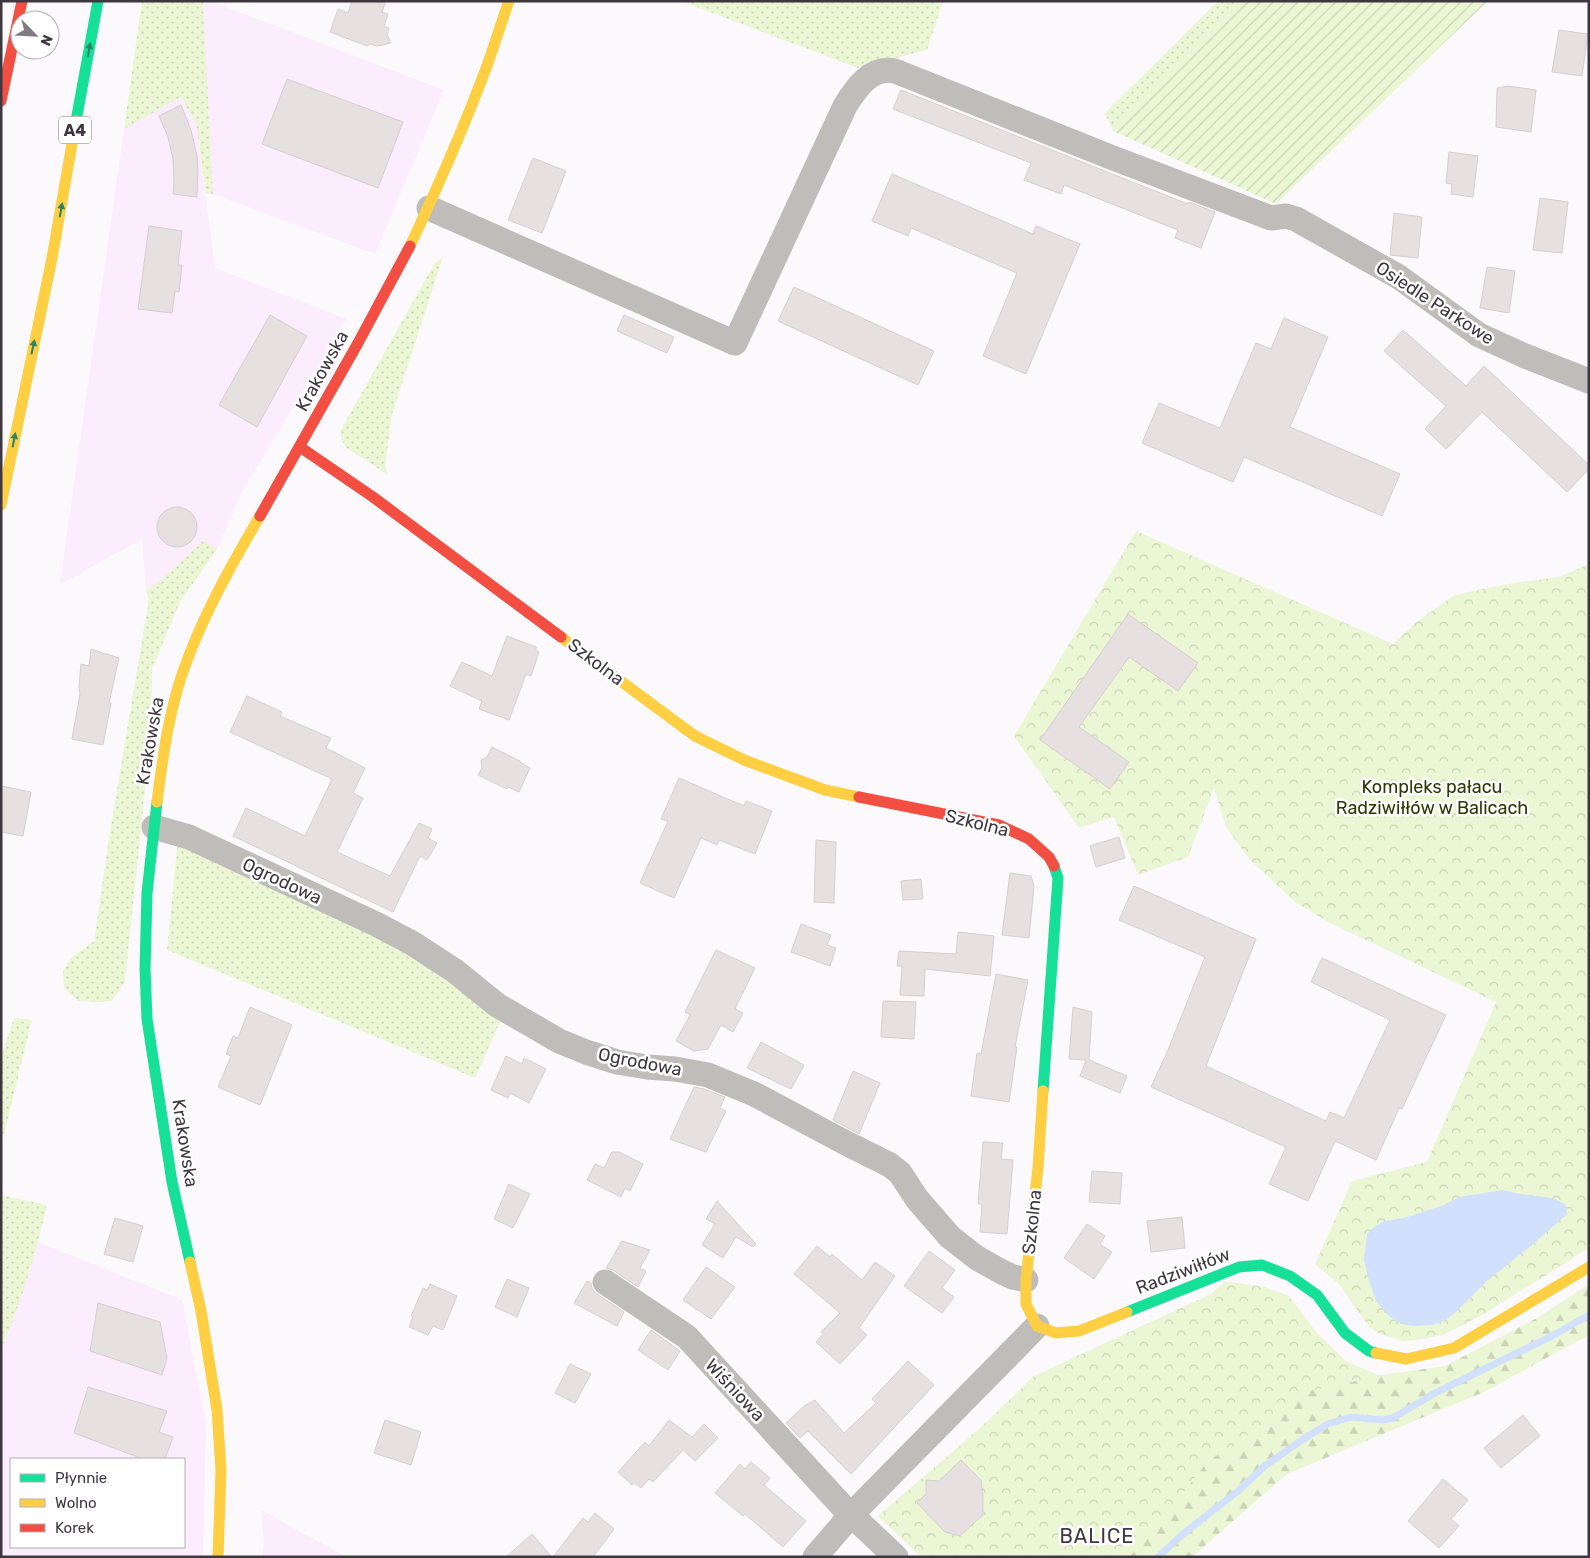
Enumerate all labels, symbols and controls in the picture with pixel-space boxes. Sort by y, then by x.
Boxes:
north arrow [10,10,60,60]
text: N [37,32,56,48]
one-way arrow [86,42,94,58]
road number: A4 [59,116,91,144]
one-way arrow [57,202,65,218]
street label: Osiedle Parkowe [1372,257,1498,349]
street label: Krakowska [291,327,353,415]
one-way arrow [30,339,38,355]
one-way arrow [11,432,19,448]
street label: Szkolna [564,634,628,690]
street label: Krakowska [131,695,169,787]
park label: Kompleks pałacu Radziwiłłów w Balicach [1336,776,1528,819]
street label: Szkolna [943,804,1011,842]
street label: Ogrodowa [239,853,325,909]
street label: Ogrodowa [596,1043,684,1081]
street label: Krakowska [167,1097,203,1189]
street label: Szkolna [1018,1189,1046,1255]
street label: Radziwiłłów [1133,1243,1233,1299]
street label: Wiśniowa [701,1354,769,1426]
legend [10,1458,185,1548]
text: Płynnie [55,1469,107,1487]
text: Wolno [55,1494,97,1512]
text: Korek [55,1519,94,1537]
district label: BALICE [1060,1524,1134,1548]

